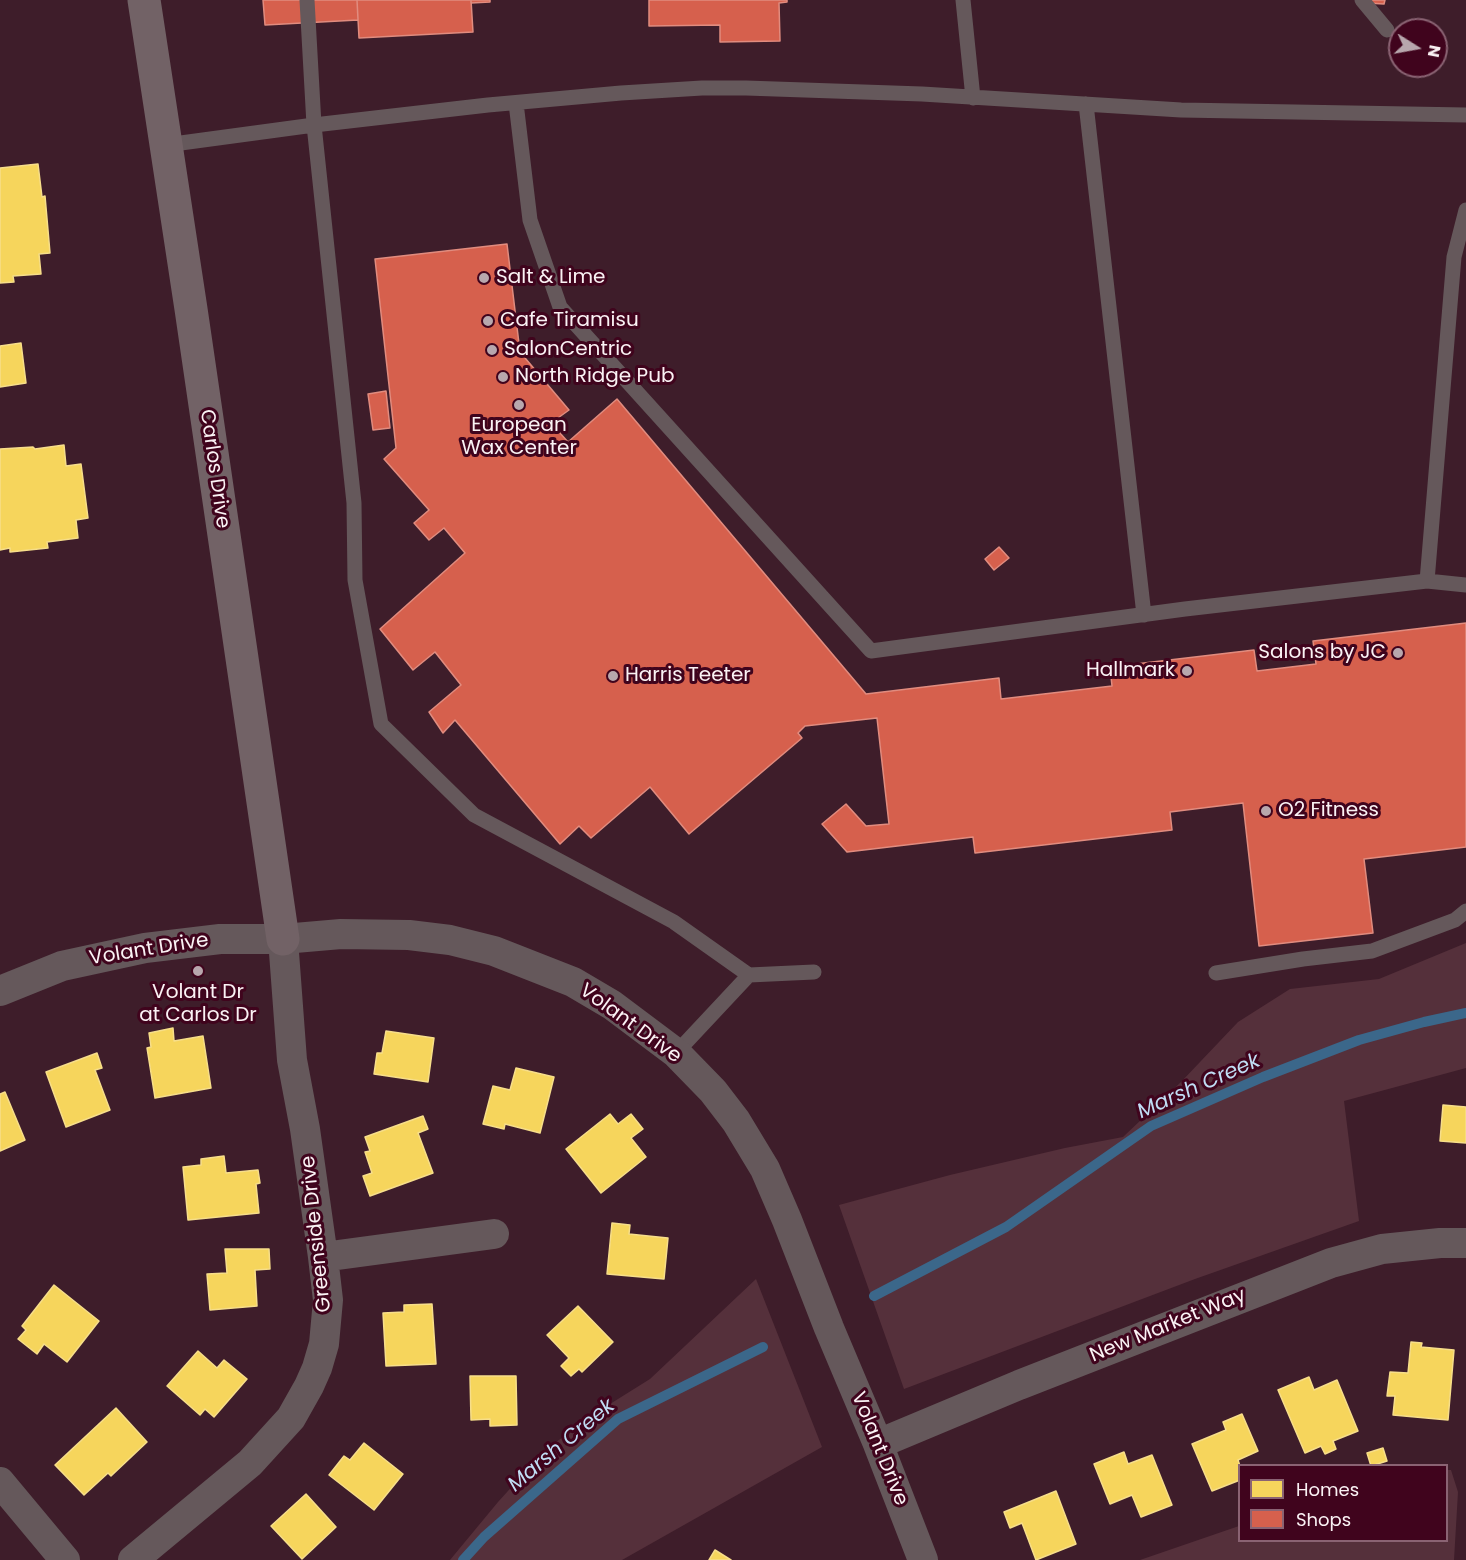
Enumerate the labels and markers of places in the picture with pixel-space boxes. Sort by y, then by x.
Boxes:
place label: Salt & Lime [496,266,605,290]
marker: Salt & Lime [477,271,491,285]
place label: Cafe Tiramisu [500,309,639,333]
marker: Cafe Tiramisu [481,314,495,328]
place label: SalonCentric [504,338,632,362]
marker: SalonCentric [485,343,499,357]
place label: North Ridge Pub [515,365,674,389]
marker: North Ridge Pub [496,370,510,384]
marker: European Wax Center [512,398,526,412]
place label: European Wax Center [461,414,577,461]
place label: Salons by JC [1258,641,1386,665]
marker: Salons by JC [1391,646,1405,660]
place label: Hallmark [1086,659,1175,683]
place label: Harris Teeter [625,664,751,688]
marker: Hallmark [1180,664,1194,678]
marker: Harris Teeter [606,669,620,683]
place label: O2 Fitness [1278,799,1379,823]
marker: O2 Fitness [1259,804,1273,818]
marker: Volant Dr at Carlos Dr [191,964,205,978]
place label: Volant Dr at Carlos Dr [139,981,257,1028]

